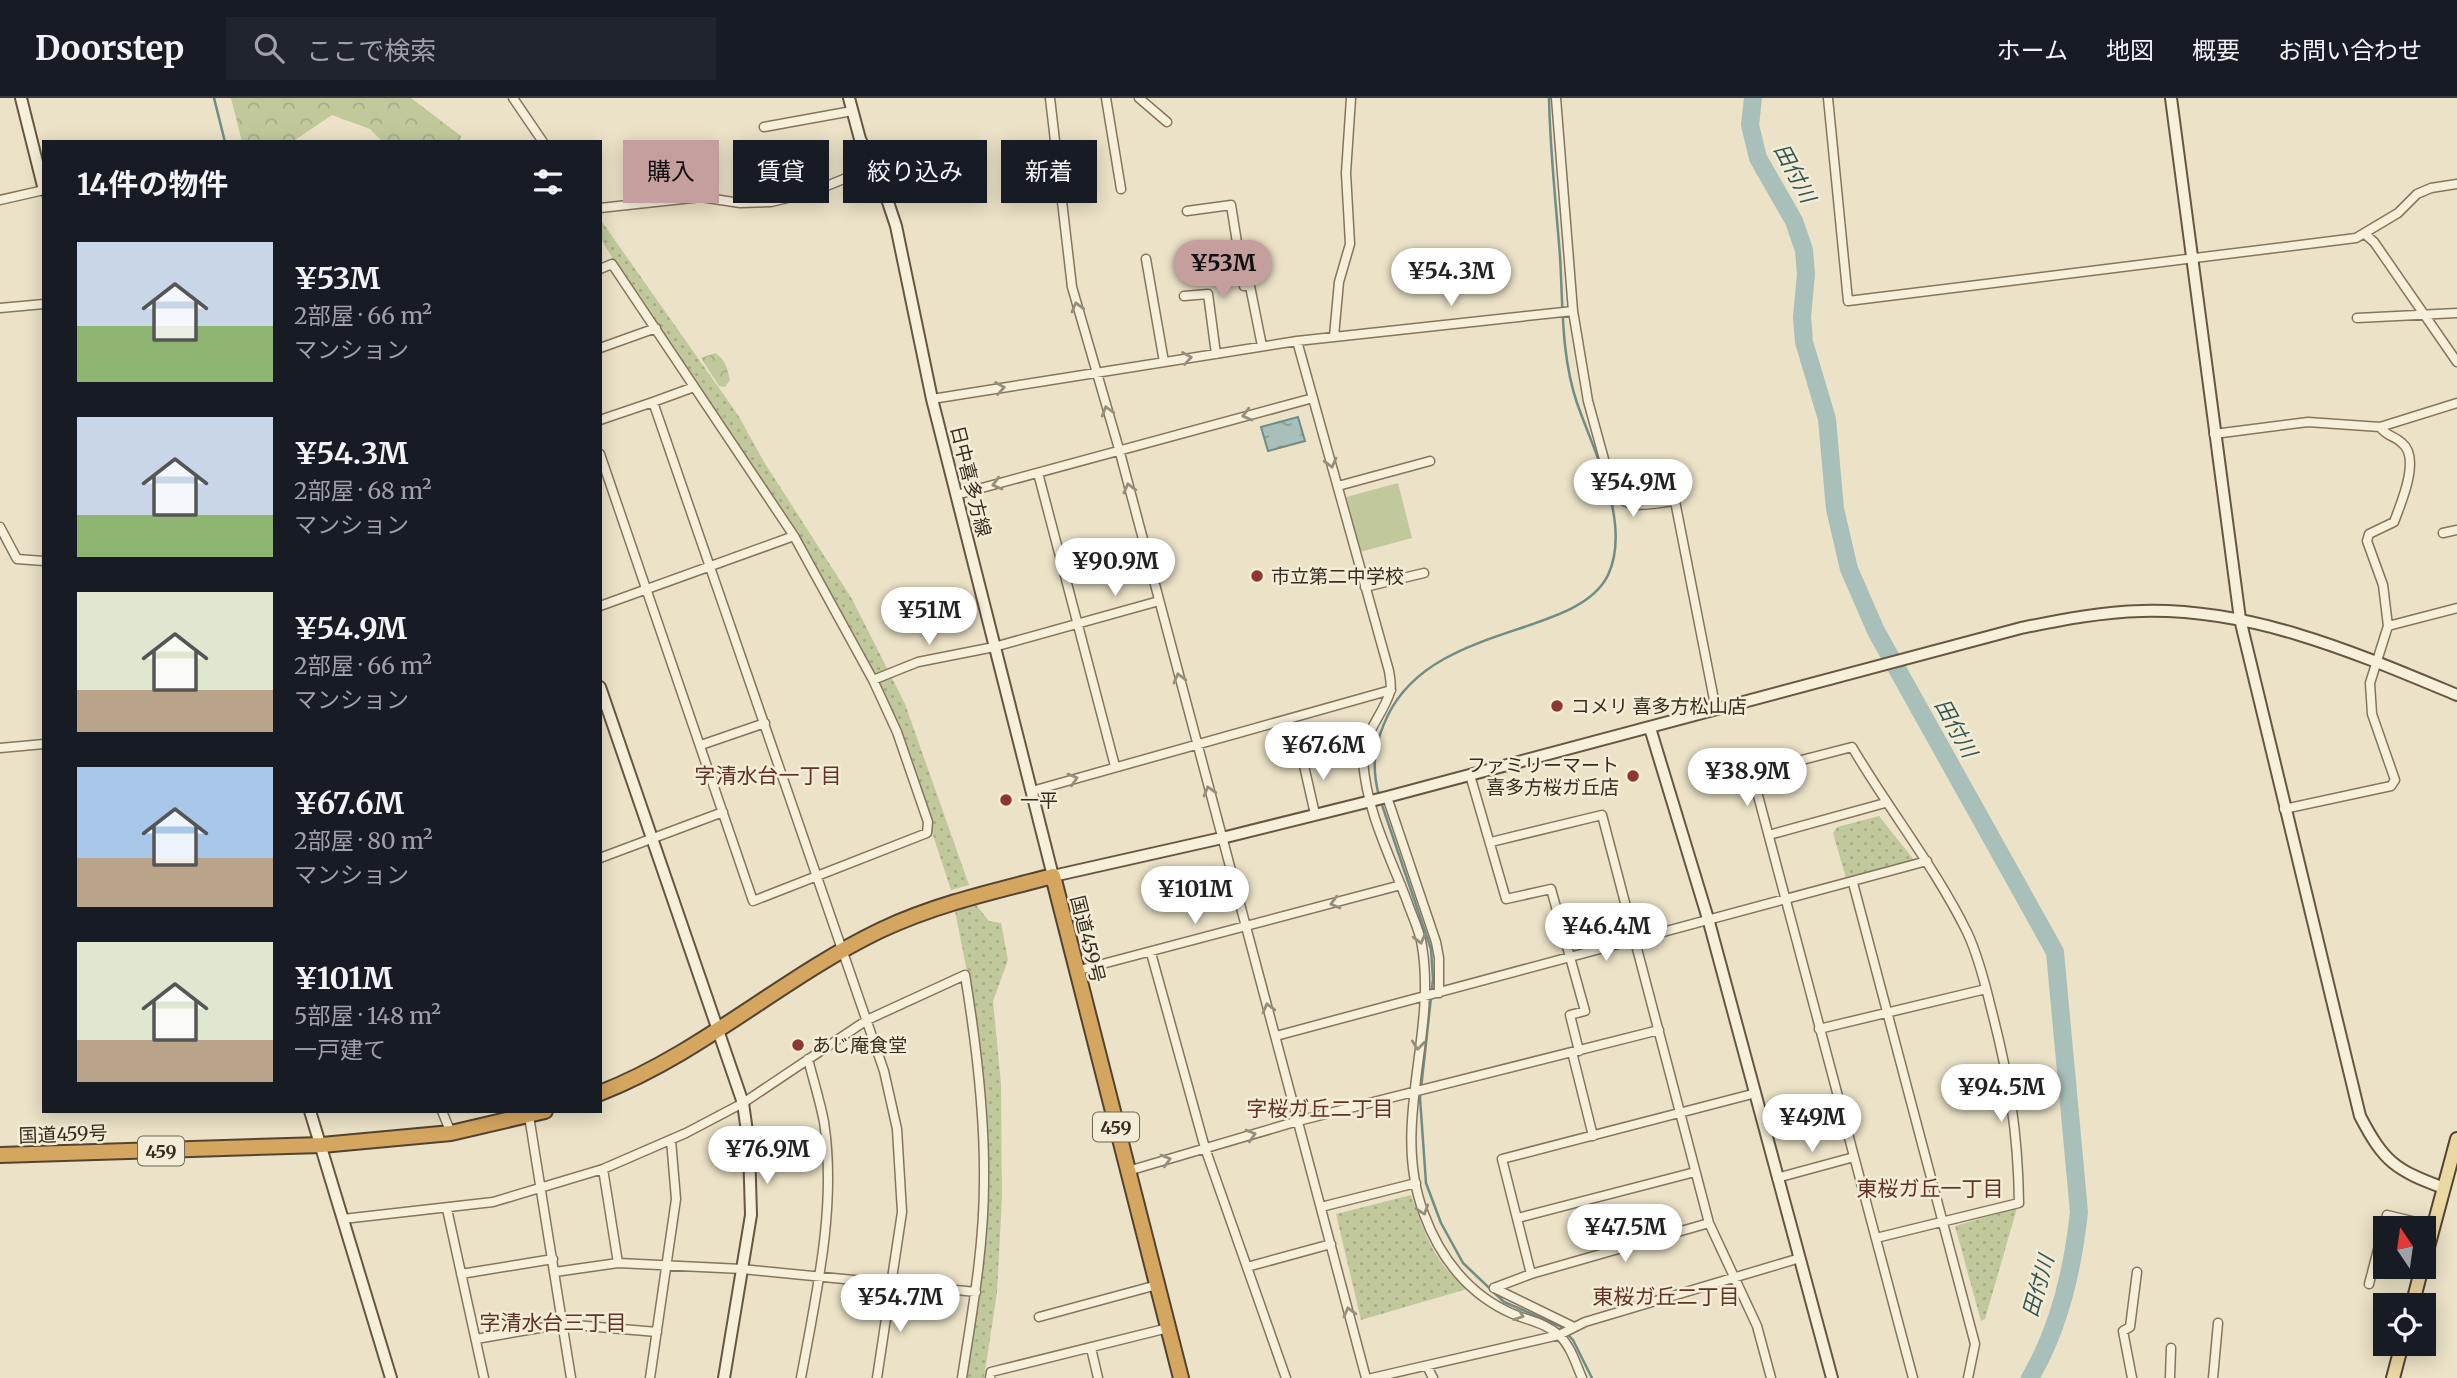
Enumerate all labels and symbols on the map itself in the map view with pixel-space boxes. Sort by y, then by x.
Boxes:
water label: 田付川 [1768,139,1823,209]
pin: ¥53M [1182,240,1264,300]
pin: ¥54.3M [1394,248,1508,308]
one-way arrow [1071,301,1086,313]
one-way arrow [1181,351,1193,366]
one-way arrow [994,381,1006,396]
one-way arrow [1101,405,1115,418]
one-way arrow [1241,407,1253,421]
street label: 日中喜多方線 [946,423,996,539]
one-way arrow [1323,457,1338,469]
pin: ¥54.9M [1576,460,1690,519]
one-way arrow [992,476,1004,490]
one-way arrow [1123,482,1137,494]
pin: ¥90.9M [1058,538,1172,598]
place label: 市立第二中学校 [1271,564,1404,588]
marker: 市立第二中学校 [1249,568,1265,584]
pin: ¥51M [888,588,970,647]
one-way arrow [1173,672,1187,684]
place label: コメリ 喜多方松山店 [1571,694,1747,718]
water label: 田付川 [1929,694,1984,764]
marker: コメリ 喜多方松山店 [1549,698,1565,714]
pin: ¥67.6M [1266,722,1380,782]
pin: ¥38.9M [1690,748,1804,808]
place label: ファミリーマート 喜多方桜ガ丘店 [1467,753,1619,799]
district label: 字清水台一丁目 [695,762,842,789]
marker: ファミリーマート 喜多方桜ガ丘店 [1625,768,1641,784]
one-way arrow [1067,772,1079,787]
one-way arrow [1203,785,1217,797]
place label: 一平 [1020,788,1058,812]
marker: 一平 [998,792,1014,808]
pin: ¥101M [1146,866,1244,926]
street label: 国道459号 [1066,893,1110,985]
one-way arrow [1329,895,1341,909]
pin: ¥46.4M [1549,904,1663,963]
one-way arrow [1411,933,1426,945]
one-way arrow [1262,1002,1276,1014]
place label: あじ庵食堂 [812,1033,907,1057]
marker: あじ庵食堂 [790,1037,806,1053]
one-way arrow [1411,1039,1426,1051]
pin: ¥94.5M [1944,1065,2058,1124]
pin: ¥49M [1771,1094,1853,1154]
district label: 字桜ガ丘二丁目 [1247,1095,1394,1122]
road number: 459 [1093,1112,1139,1142]
street label: 国道459号 [18,1120,108,1148]
pin: ¥76.9M [710,1126,824,1186]
one-way arrow [1245,1128,1257,1143]
road number: 459 [138,1136,184,1166]
one-way arrow [1160,1153,1172,1168]
district label: 東桜ガ丘一丁目 [1857,1175,2004,1202]
one-way arrow [1415,1203,1430,1215]
pin: ¥47.5M [1568,1204,1682,1264]
north arrow [2373,1216,2436,1279]
water label: 田付川 [2016,1250,2060,1320]
pin: ¥54.7M [843,1274,957,1334]
district label: 東桜ガ丘二丁目 [1593,1283,1740,1310]
one-way arrow [1343,1306,1357,1318]
one-way arrow [1513,1307,1525,1321]
district label: 字清水台三丁目 [480,1309,627,1336]

